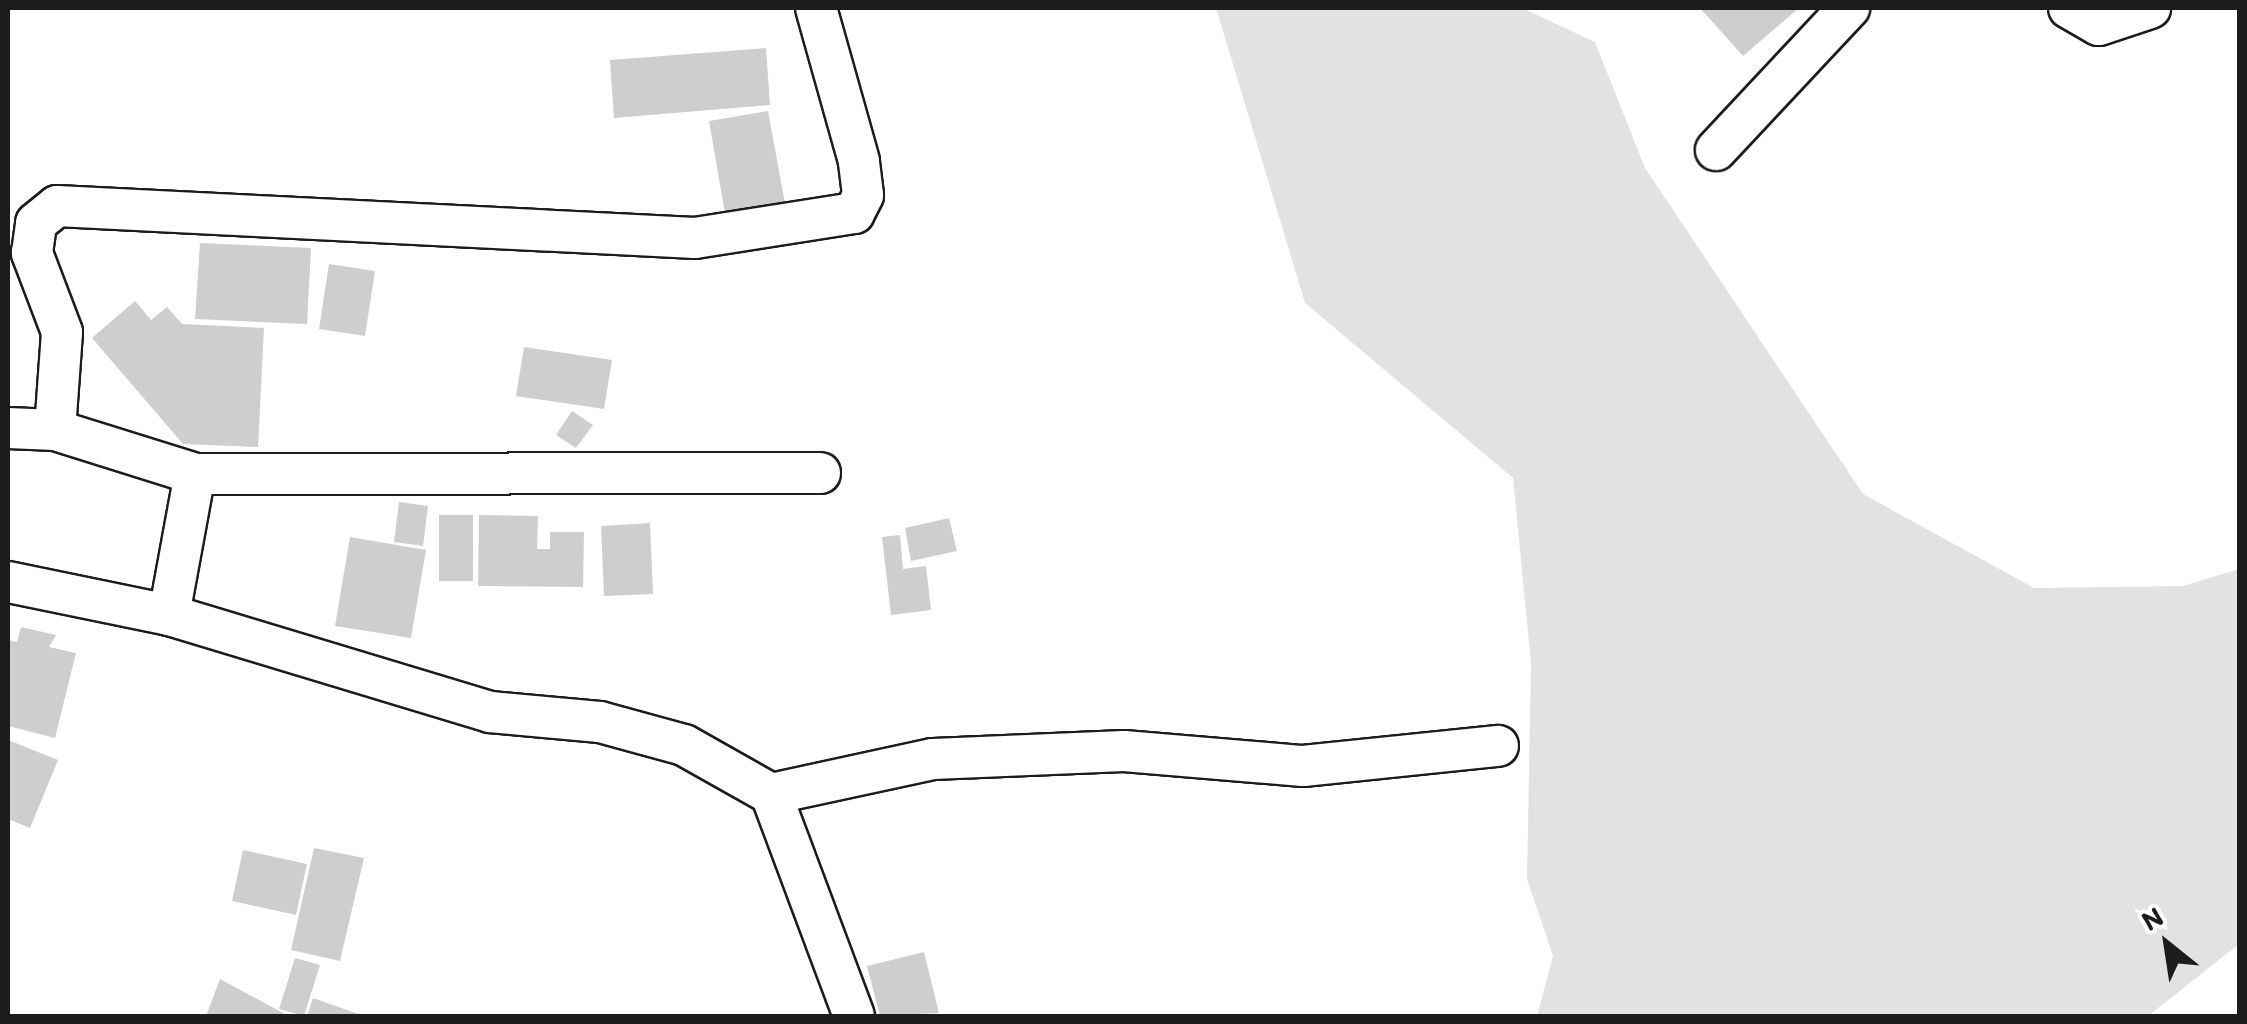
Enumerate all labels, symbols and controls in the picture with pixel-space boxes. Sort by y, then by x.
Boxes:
north arrow [2117,894,2217,994]
text: N [2135,899,2169,937]

